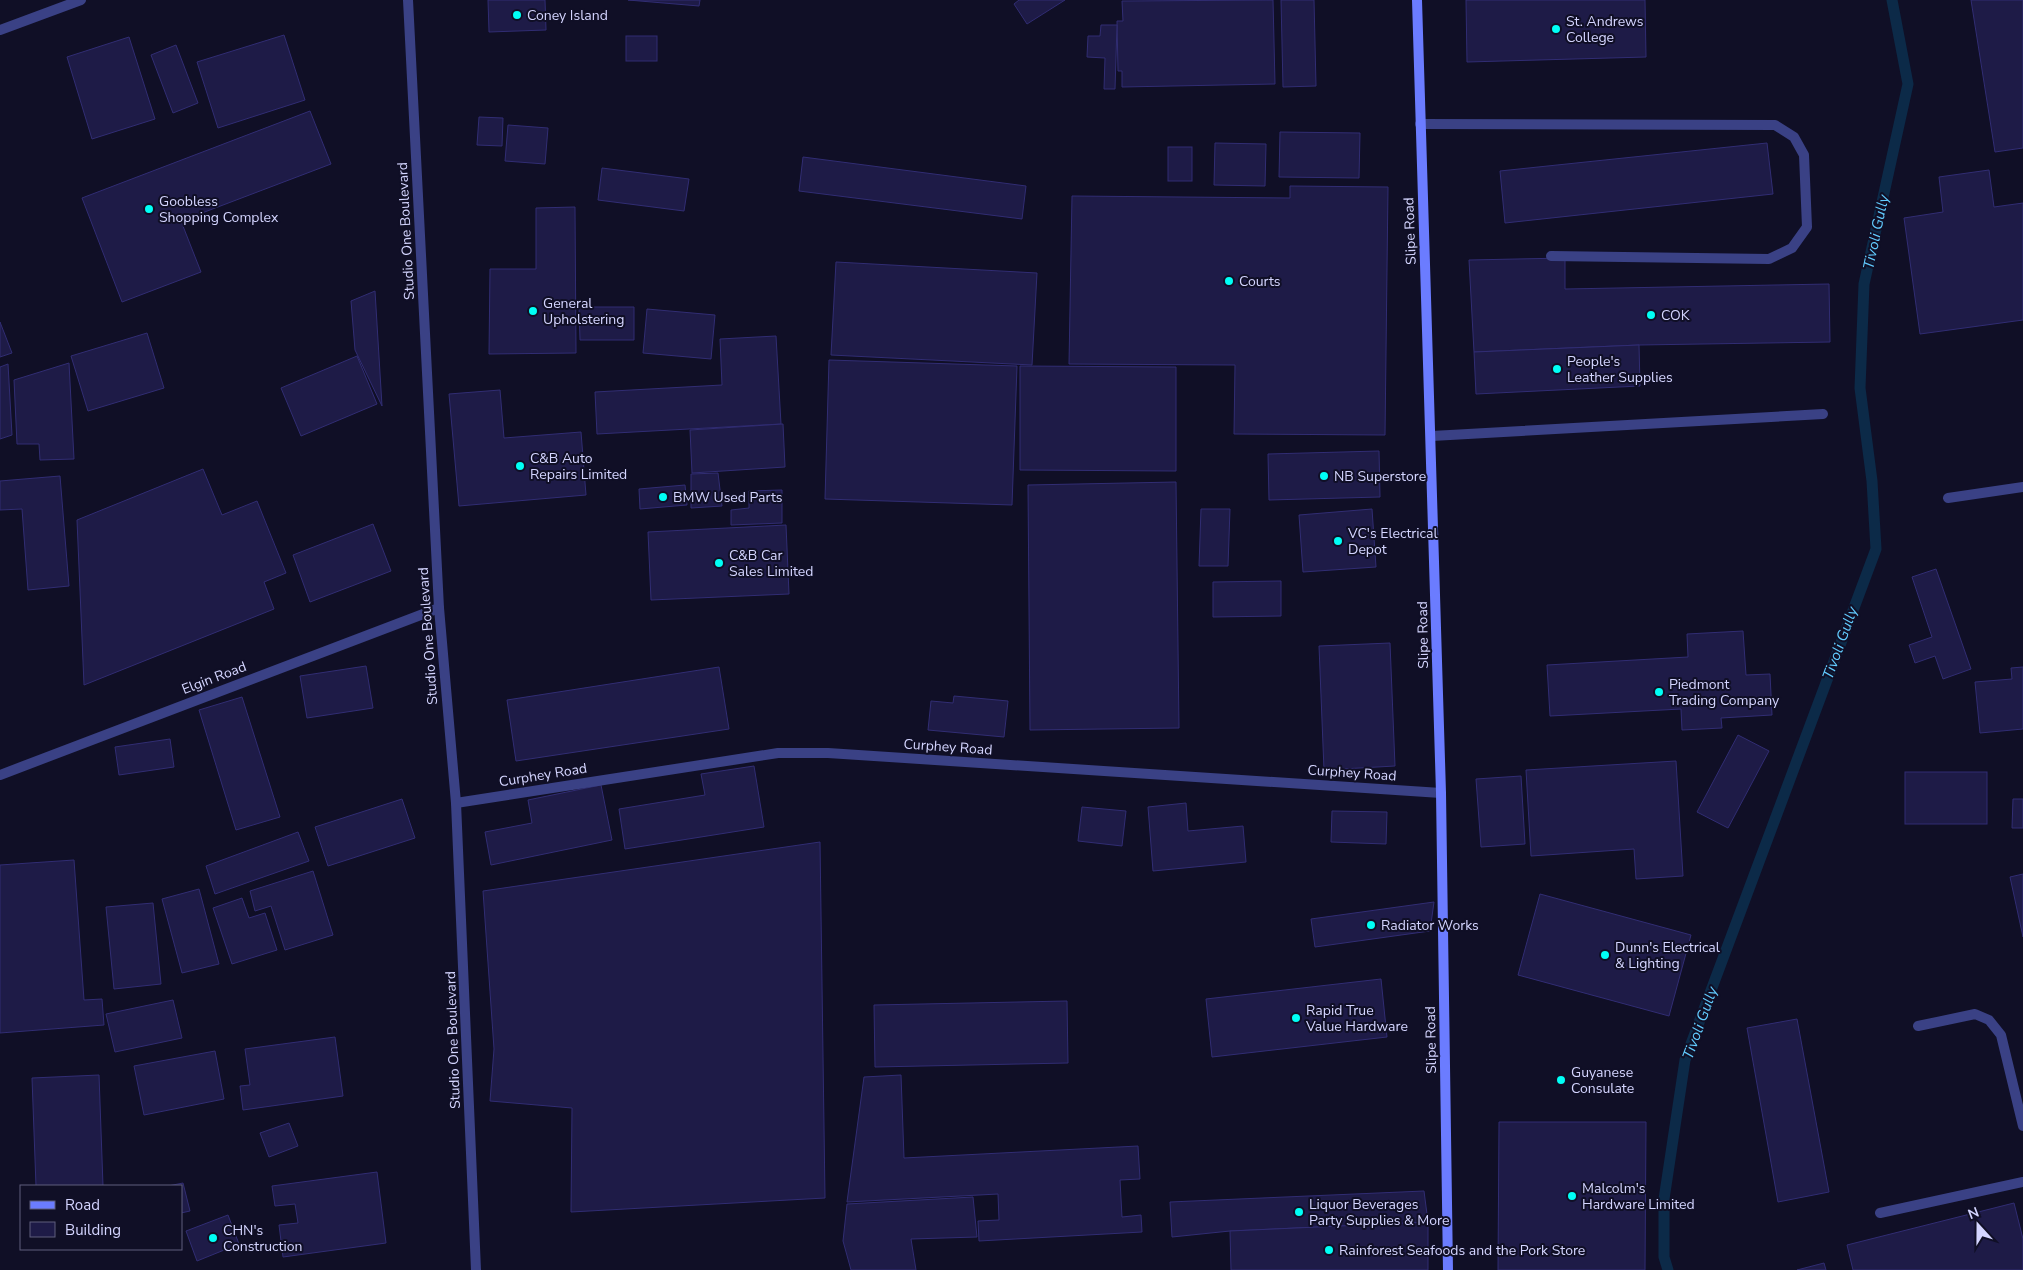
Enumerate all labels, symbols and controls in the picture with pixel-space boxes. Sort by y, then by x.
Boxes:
place label: Coney Island [527,6,608,25]
marker: Coney Island [511,9,523,21]
place label: St. Andrews College [1566,12,1644,47]
marker: St. Andrews College [1550,23,1562,35]
street label: Studio One Boulevard [393,162,419,300]
place label: Goobless Shopping Complex [159,192,279,227]
water label: Tivoli Gully [1858,192,1894,271]
street label: Slipe Road [1399,197,1421,265]
marker: Goobless Shopping Complex [143,203,155,215]
place label: Courts [1239,272,1281,291]
marker: Courts [1223,275,1235,287]
place label: General Upholstering [543,294,625,329]
marker: General Upholstering [527,305,539,317]
place label: COK [1661,306,1690,325]
marker: COK [1645,309,1657,321]
place label: People's Leather Supplies [1567,352,1673,387]
marker: People's Leather Supplies [1551,363,1563,375]
place label: C&B Auto Repairs Limited [530,449,627,484]
marker: C&B Auto Repairs Limited [514,460,526,472]
place label: NB Superstore [1334,467,1426,486]
marker: NB Superstore [1318,470,1330,482]
place label: BMW Used Parts [673,488,783,507]
marker: BMW Used Parts [657,491,669,503]
place label: VC's Electrical Depot [1347,524,1438,559]
marker: VC's Electrical Depot [1332,535,1344,547]
place label: C&B Car Sales Limited [729,546,813,581]
marker: C&B Car Sales Limited [713,557,725,569]
street label: Studio One Boulevard [414,567,442,705]
street label: Slipe Road [1413,601,1433,669]
water label: Tivoli Gully [1818,603,1863,682]
street label: Elgin Road [179,657,249,699]
place label: Piedmont Trading Company [1669,675,1780,710]
marker: Piedmont Trading Company [1653,686,1665,698]
street label: Curphey Road [903,734,993,760]
street label: Curphey Road [498,759,588,791]
street label: Curphey Road [1307,760,1397,786]
place label: Radiator Works [1381,916,1479,935]
marker: Radiator Works [1365,919,1377,931]
place label: Dunn's Electrical & Lighting [1615,938,1721,973]
marker: Dunn's Electrical & Lighting [1599,949,1611,961]
street label: Studio One Boulevard [441,971,465,1109]
water label: Tivoli Gully [1678,983,1723,1062]
place label: Rapid True Value Hardware [1305,1001,1408,1036]
street label: Slipe Road [1421,1006,1441,1074]
marker: Rapid True Value Hardware [1290,1012,1302,1024]
place label: Guyanese Consulate [1571,1063,1634,1098]
marker: Guyanese Consulate [1555,1074,1567,1086]
place label: Malcolm's Hardware Limited [1582,1179,1695,1214]
legend [20,1185,182,1250]
marker: Malcolm's Hardware Limited [1566,1190,1578,1202]
text: Road [65,1195,100,1215]
place label: Liquor Beverages Party Supplies & More [1309,1195,1450,1230]
north arrow [1953,1200,2003,1250]
text: N [1965,1203,1982,1224]
marker: Liquor Beverages Party Supplies & More [1293,1206,1305,1218]
text: Building [65,1220,121,1240]
place label: CHN's Construction [223,1221,302,1256]
marker: CHN's Construction [207,1232,219,1244]
place label: Rainforest Seafoods and the Pork Store [1339,1241,1585,1260]
marker: Rainforest Seafoods and the Pork Store [1323,1244,1335,1256]

